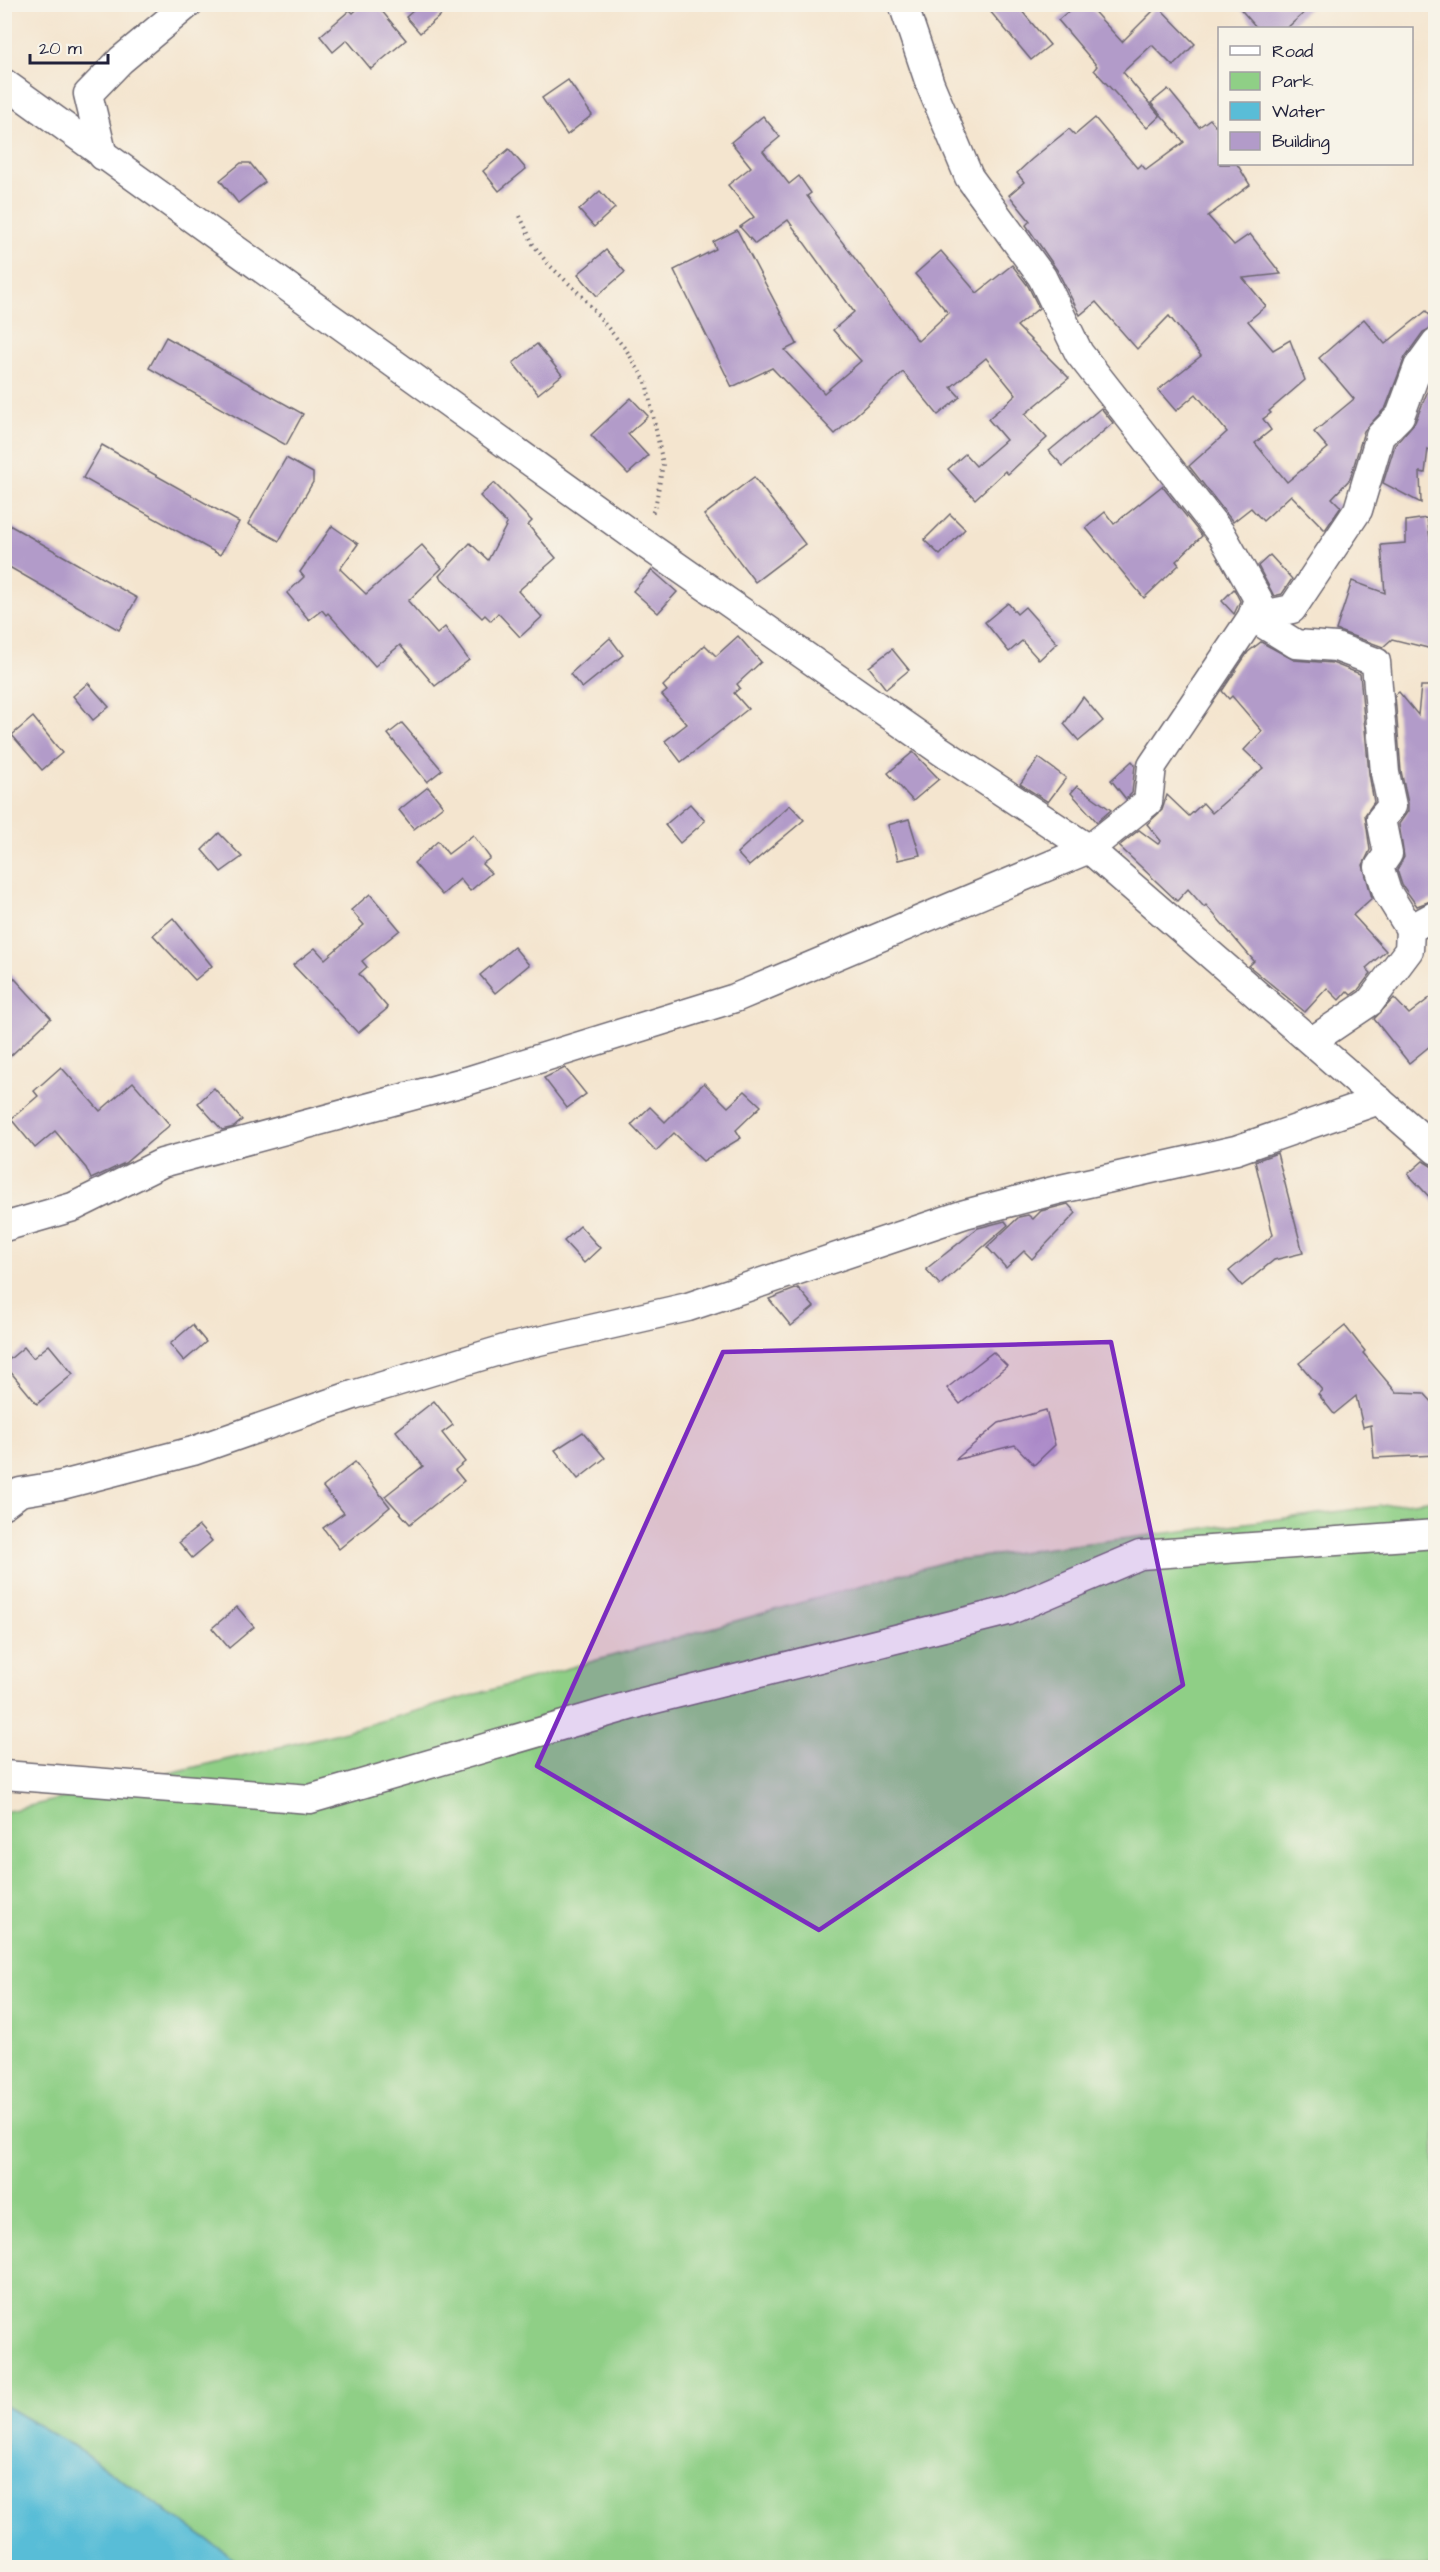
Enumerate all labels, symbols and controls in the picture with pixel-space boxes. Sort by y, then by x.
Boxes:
scale bar [30,27,108,65]
legend [1218,27,1413,165]
text: 20 m [39,36,82,61]
text: Road [1272,39,1313,64]
text: Park [1272,69,1314,94]
text: Water [1272,99,1325,124]
text: Building [1272,129,1330,155]

